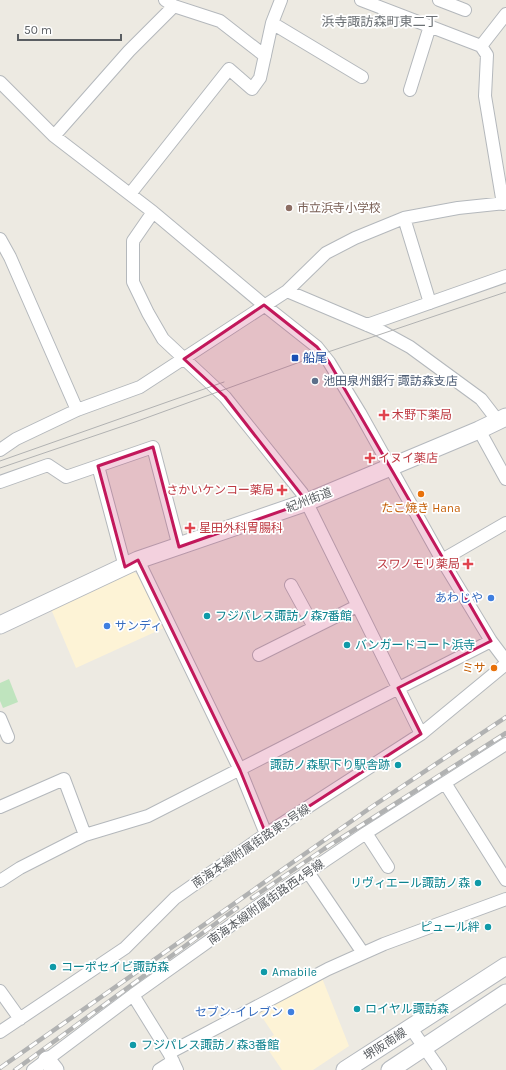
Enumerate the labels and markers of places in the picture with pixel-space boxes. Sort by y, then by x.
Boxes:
place label: 市立浜寺小学校 [297,201,381,215]
marker: 市立浜寺小学校 [284,203,294,213]
place label: 船尾 [303,351,327,365]
marker: 船尾 [290,353,300,363]
place label: 池田泉州銀行 諏訪森支店 [323,374,458,388]
marker: 池田泉州銀行 諏訪森支店 [310,376,320,386]
place label: 木野下薬局 [392,408,452,422]
marker: 木野下薬局 [379,410,389,420]
place label: イヌイ薬店 [378,451,438,465]
marker: イヌイ薬店 [365,453,375,463]
place label: さかいケンコー薬局 [166,483,274,497]
marker: さかいケンコー薬局 [277,485,287,495]
marker: たこ焼き Hana [416,489,426,499]
place label: たこ焼き Hana [381,501,461,515]
place label: 星田外科胃腸科 [199,521,283,535]
marker: 星田外科胃腸科 [184,522,196,534]
place label: スワノモリ薬局 [377,557,460,571]
marker: スワノモリ薬局 [463,559,473,569]
place label: あわじや [435,591,483,605]
marker: あわじや [486,593,496,603]
place label: フジパレス諏訪ノ森7番館 [215,609,352,623]
marker: フジパレス諏訪ノ森7番館 [202,611,212,621]
place label: サンディ [115,619,162,633]
marker: サンディ [102,621,112,631]
place label: バンガードコート浜寺 [355,638,476,652]
marker: バンガードコート浜寺 [342,640,352,650]
place label: ミサ [462,661,486,675]
marker: ミサ [489,663,499,673]
place label: 諏訪ノ森駅下り駅舎跡 [270,758,390,772]
marker: 諏訪ノ森駅下り駅舎跡 [393,760,403,770]
place label: リヴィエール諏訪ノ森 [350,876,470,890]
marker: リヴィエール諏訪ノ森 [473,878,483,888]
place label: ピュール絆 [420,920,480,934]
marker: ピュール絆 [483,922,493,932]
place label: コーポセイビ諏訪森 [61,960,169,974]
marker: コーポセイビ諏訪森 [48,962,58,972]
place label: Amabile [272,965,317,979]
marker: Amabile [259,967,269,977]
place label: ロイヤル諏訪森 [365,1002,449,1016]
marker: ロイヤル諏訪森 [352,1004,362,1014]
place label: セブン-イレブン [195,1005,283,1019]
marker: セブン-イレブン [286,1007,296,1017]
place label: フジパレス諏訪ノ森3番館 [141,1038,279,1052]
marker: フジパレス諏訪ノ森3番館 [128,1040,138,1050]

